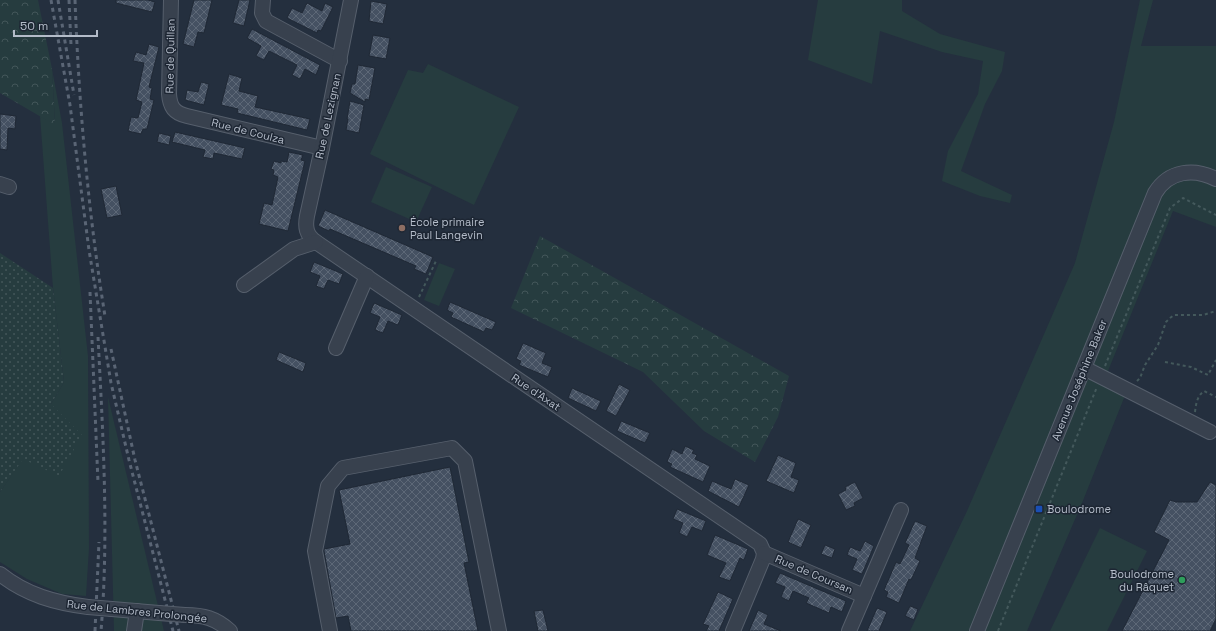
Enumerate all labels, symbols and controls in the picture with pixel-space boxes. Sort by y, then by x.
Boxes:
scale bar [14,12,97,38]
text: 50 m [20,18,48,34]
street label: Rue de Quillan [162,19,178,93]
street label: Rue de Lezignan [312,72,344,160]
street label: Rue de Coulza [210,115,287,147]
place label: École primaire Paul Langevin [410,215,484,242]
marker: École primaire Paul Langevin [397,223,407,233]
street label: Avenue Joséphine Baker [1048,317,1110,443]
street label: Rue d'Axat [509,370,563,414]
place label: Boulodrome [1047,502,1111,516]
marker: Boulodrome [1034,504,1044,514]
street label: Rue de Coursan [773,551,855,597]
place label: Boulodrome du Râquet [1110,567,1174,594]
marker: Boulodrome du Râquet [1177,575,1187,585]
street label: Rue de Lambres Prolongée [66,597,208,625]

